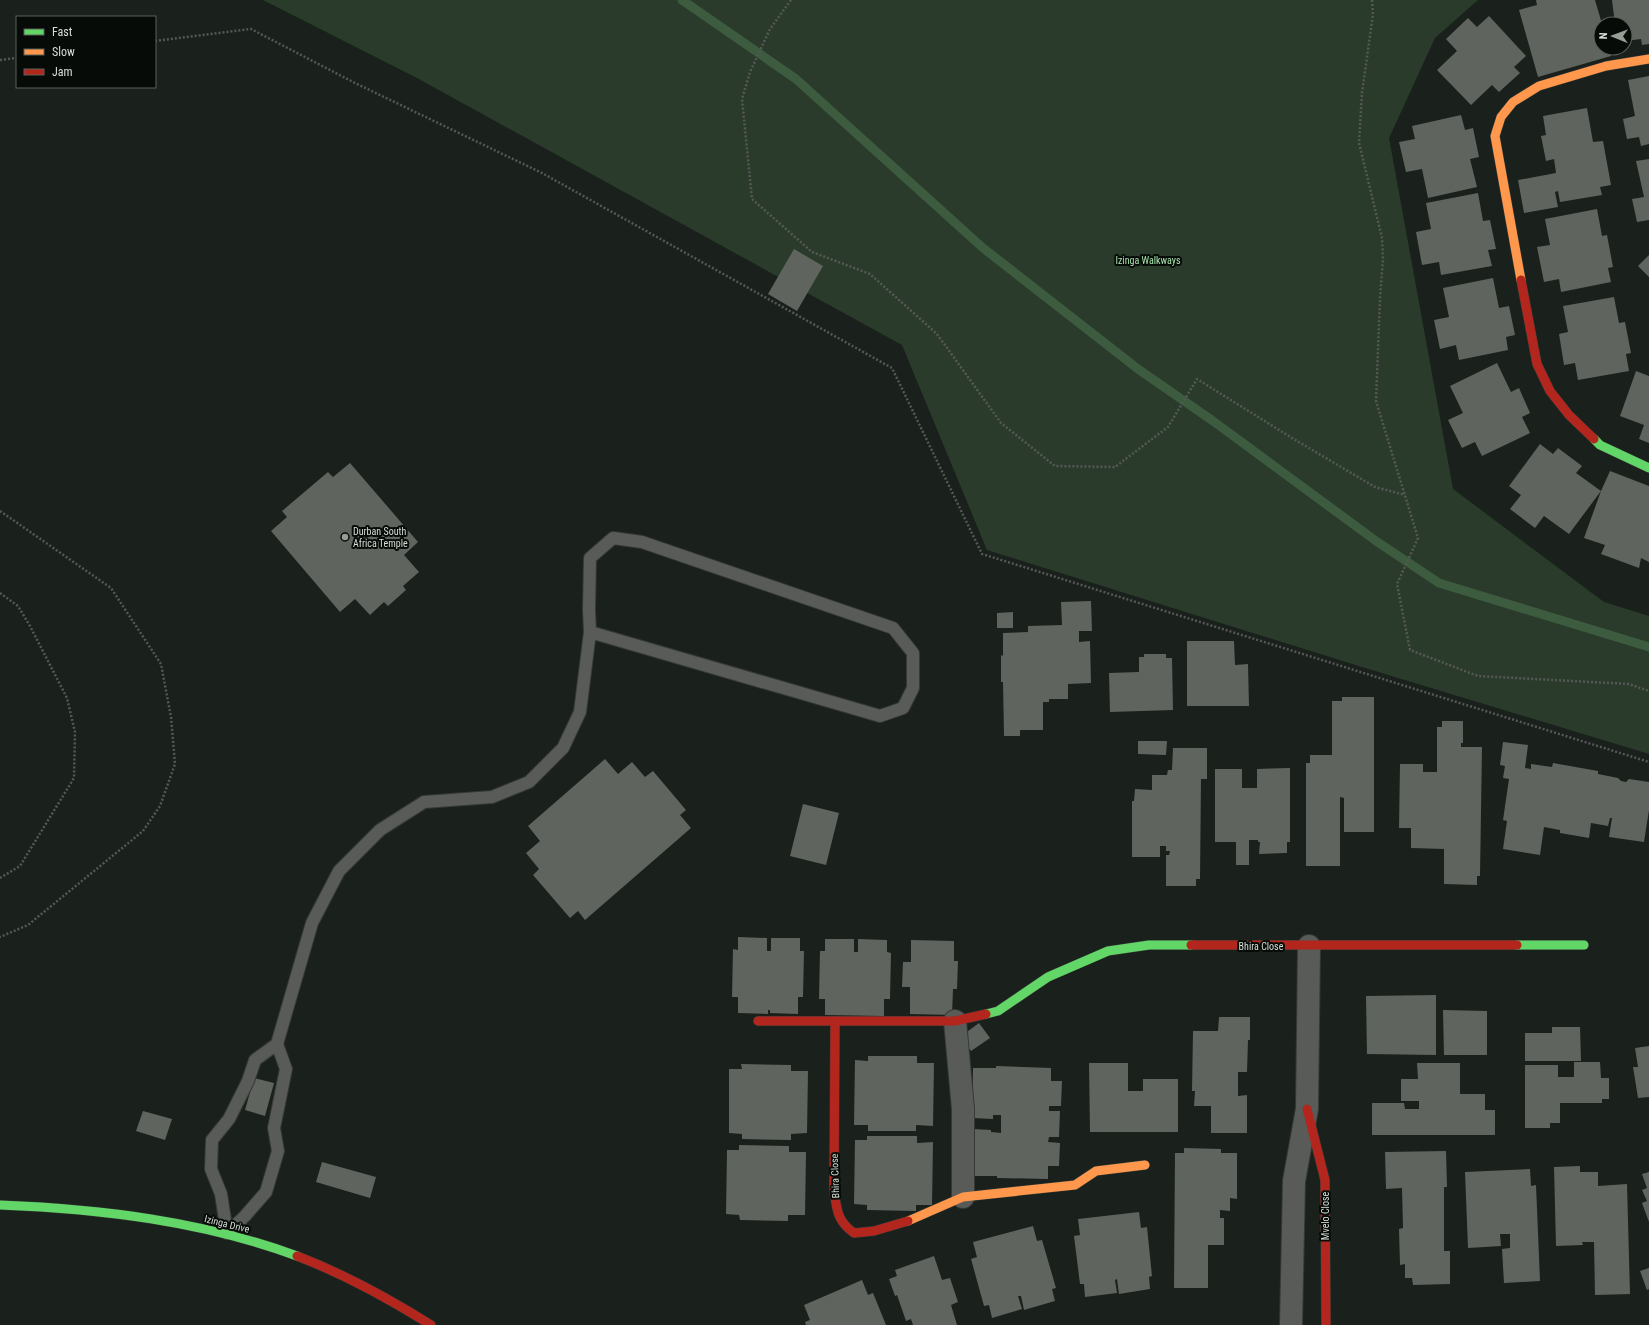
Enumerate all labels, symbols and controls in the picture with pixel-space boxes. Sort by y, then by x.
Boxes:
legend [16,16,156,88]
north arrow [1593,16,1633,56]
text: Fast [52,25,73,39]
text: N [1597,32,1610,39]
text: Slow [52,45,75,59]
text: Jam [52,65,73,79]
park label: Izinga Walkways [1115,255,1181,266]
place label: Durban South Africa Temple [353,526,408,549]
marker: Durban South Africa Temple [340,532,350,542]
street label: Bhira Close [1239,941,1284,952]
street label: Bhira Close [829,1153,841,1199]
street label: Mvelo Close [1320,1192,1331,1240]
street label: Izinga Drive [203,1213,251,1235]

